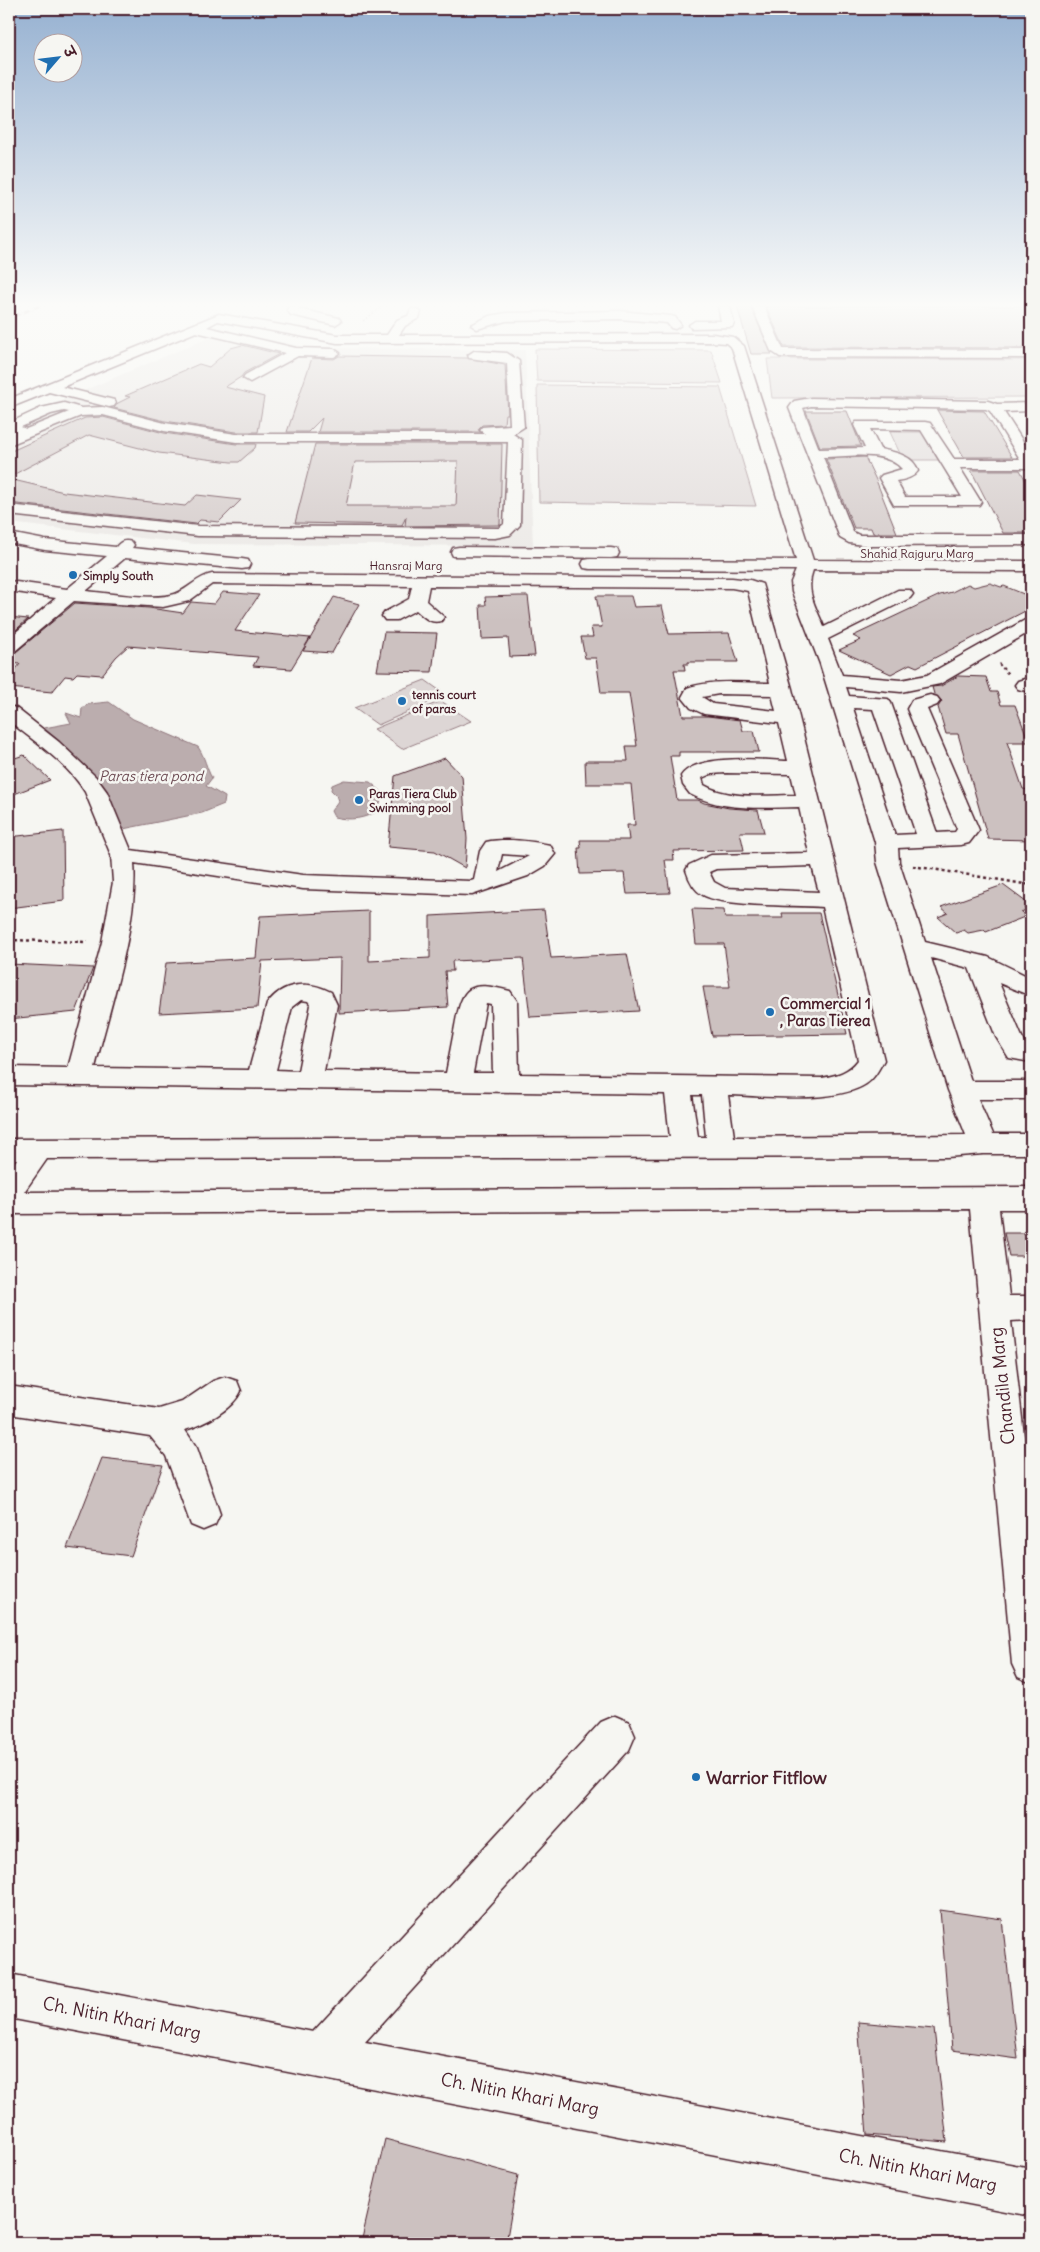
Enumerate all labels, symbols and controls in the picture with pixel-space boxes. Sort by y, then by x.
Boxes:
north arrow [32,32,82,82]
text: उ [58,42,80,62]
street label: Shahid Rajguru Marg [860,546,974,561]
street label: Hansraj Marg [370,558,443,573]
place label: Simply South [83,568,154,584]
marker: Simply South [67,569,79,581]
place label: tennis court of paras [411,687,477,717]
marker: tennis court of paras [396,695,408,707]
water label: Paras tiera pond [99,767,205,785]
place label: Paras Tiera Club Swimming pool [369,786,457,816]
marker: Paras Tiera Club Swimming pool [353,794,365,806]
place label: Commercial 1 , Paras Tierea [780,994,871,1030]
marker: Commercial 1 , Paras Tierea [764,1006,776,1018]
street label: Chandila Marg [984,1326,1020,1446]
place label: Warrior Fitflow [706,1766,828,1789]
marker: Warrior Fitflow [690,1771,702,1783]
street label: Ch. Nitin Khari Marg [41,1991,203,2045]
street label: Ch. Nitin Khari Marg [439,2067,601,2121]
street label: Ch. Nitin Khari Marg [837,2143,999,2197]

